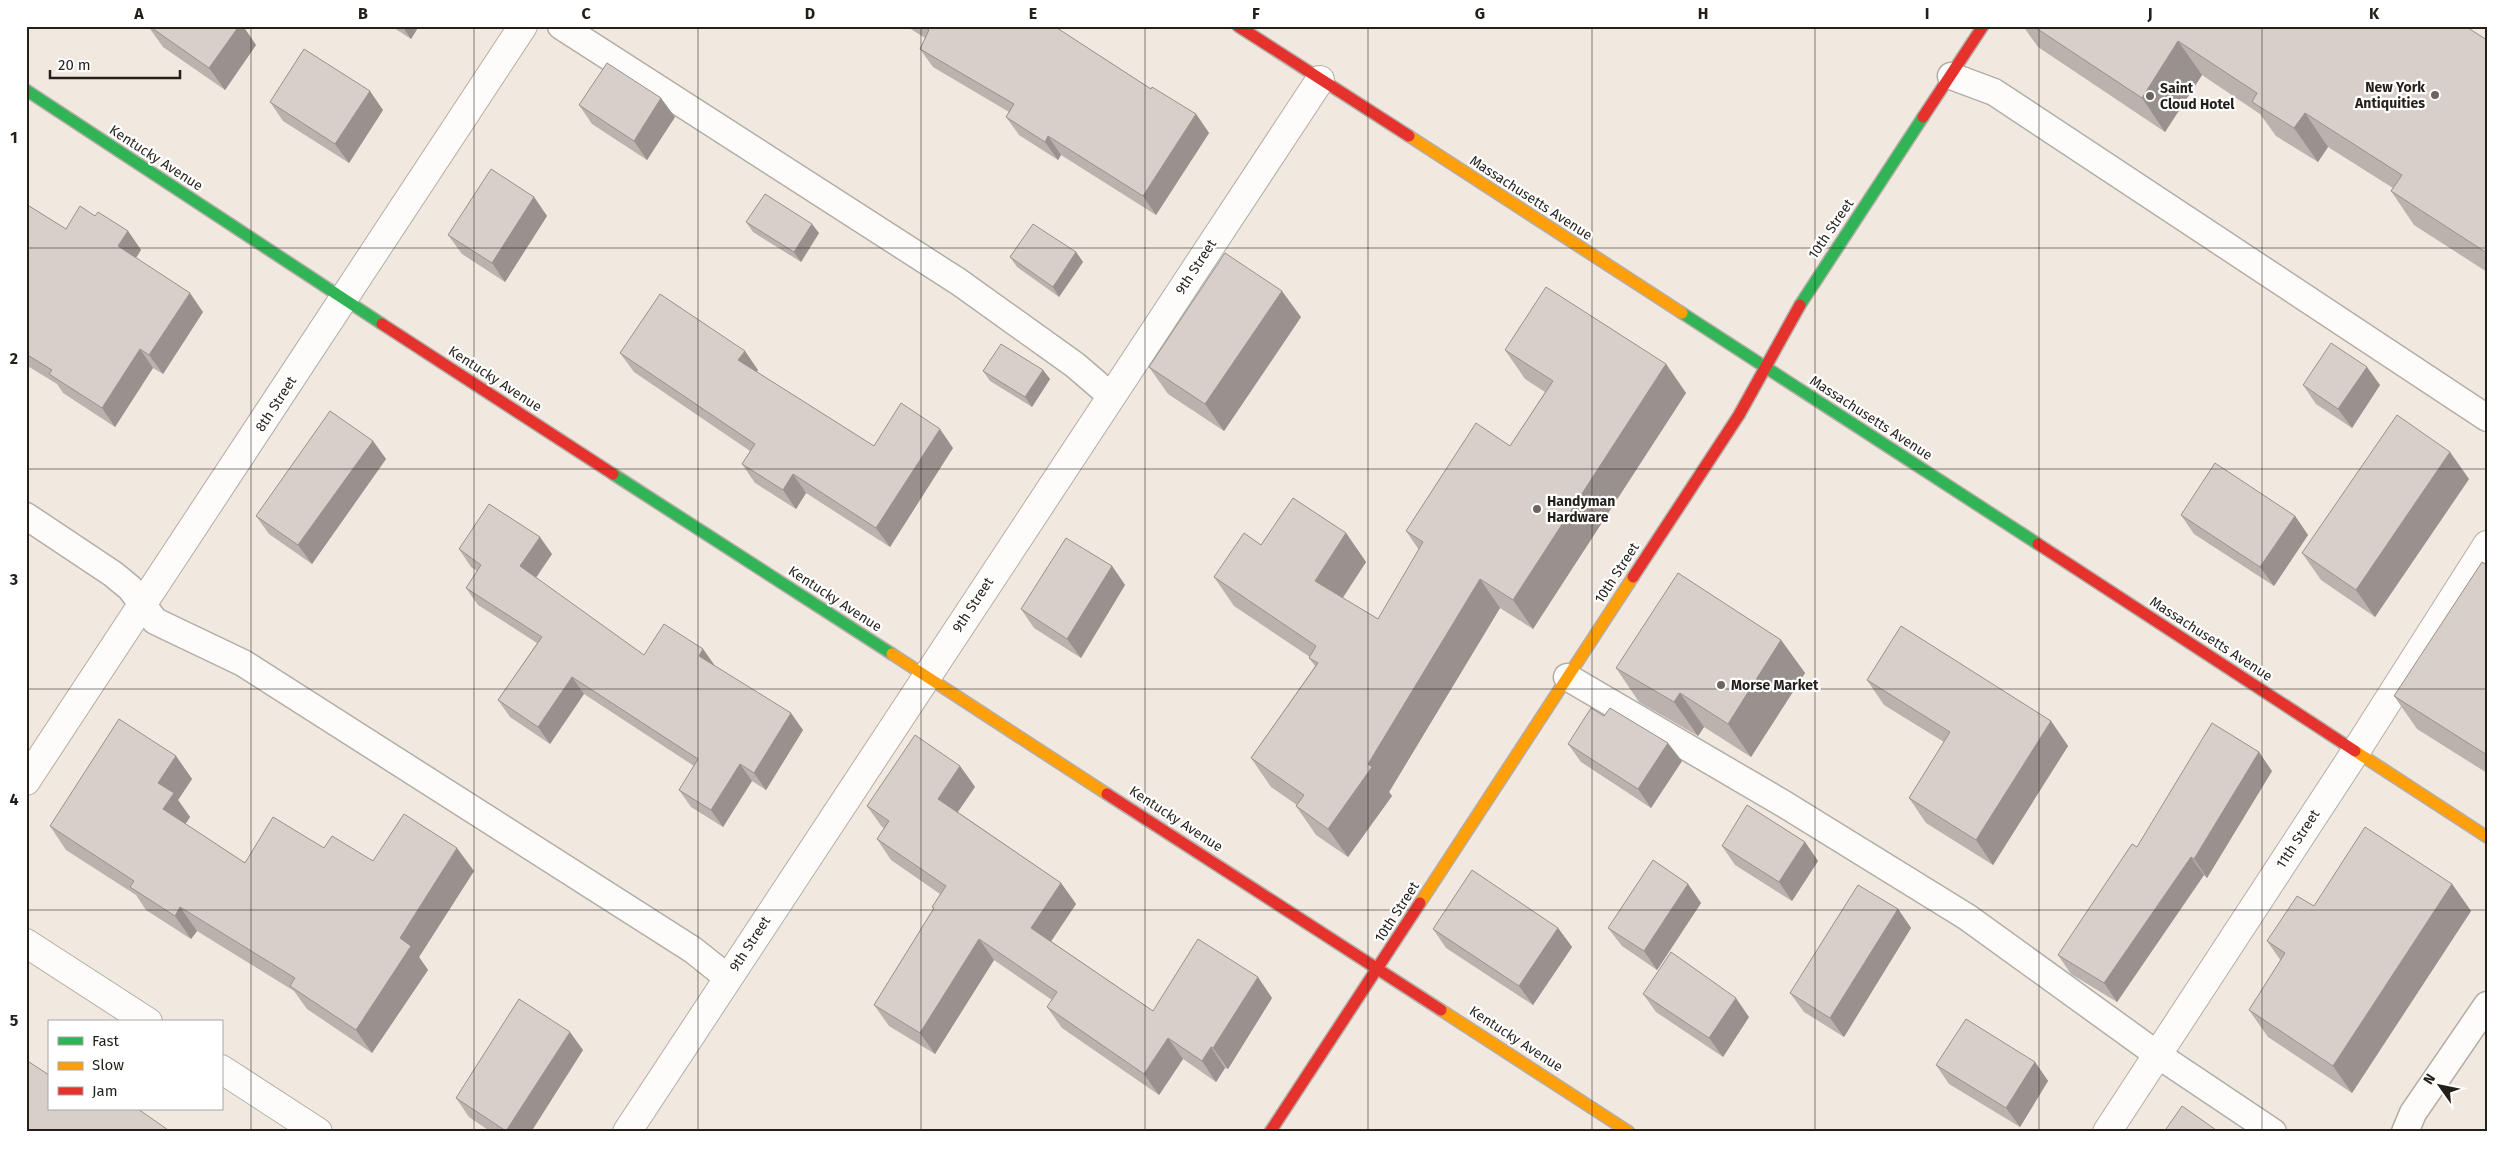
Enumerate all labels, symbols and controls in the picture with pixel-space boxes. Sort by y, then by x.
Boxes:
text: A [133,4,144,23]
text: B [358,4,368,23]
text: C [581,4,591,23]
text: D [805,4,815,23]
text: E [1029,4,1037,23]
text: F [1252,4,1260,23]
text: G [1475,4,1485,23]
text: H [1698,4,1708,23]
text: I [1925,4,1929,23]
text: J [2146,4,2153,23]
text: K [2369,4,2380,23]
scale bar [50,48,180,80]
text: 20 m [58,56,91,74]
place label: New York Antiquities [2354,79,2425,112]
place label: Saint Cloud Hotel [2160,80,2235,113]
marker: New York Antiquities [2429,89,2441,101]
marker: Saint Cloud Hotel [2144,90,2156,102]
street label: Kentucky Avenue [106,121,206,195]
text: 1 [10,128,18,147]
street label: Massachusetts Avenue [1466,152,1596,244]
street label: 10th Street [1805,195,1858,262]
street label: 9th Street [1172,235,1221,298]
street label: Kentucky Avenue [445,342,545,416]
text: 2 [10,349,18,368]
street label: 8th Street [252,372,301,435]
street label: Massachusetts Avenue [1806,372,1936,464]
place label: Handyman Hardware [1547,493,1615,526]
marker: Handyman Hardware [1531,503,1543,515]
street label: 10th Street [1591,539,1643,606]
street label: Kentucky Avenue [785,562,885,636]
text: 3 [9,570,18,589]
street label: 9th Street [949,573,998,636]
street label: Massachusetts Avenue [2146,593,2276,685]
place label: Morse Market [1731,677,1819,694]
marker: Morse Market [1715,679,1727,691]
street label: Kentucky Avenue [1126,782,1226,856]
text: 4 [9,790,19,809]
street label: 11th Street [2273,806,2324,872]
street label: 10th Street [1371,878,1423,945]
street label: 9th Street [726,912,775,975]
street label: Kentucky Avenue [1466,1002,1566,1076]
text: 5 [10,1011,19,1030]
legend [48,1020,222,1110]
text: Fast [92,1032,119,1050]
text: Slow [92,1056,124,1074]
north arrow [2416,1060,2466,1110]
text: N [2420,1071,2439,1088]
text: Jam [92,1082,118,1100]

